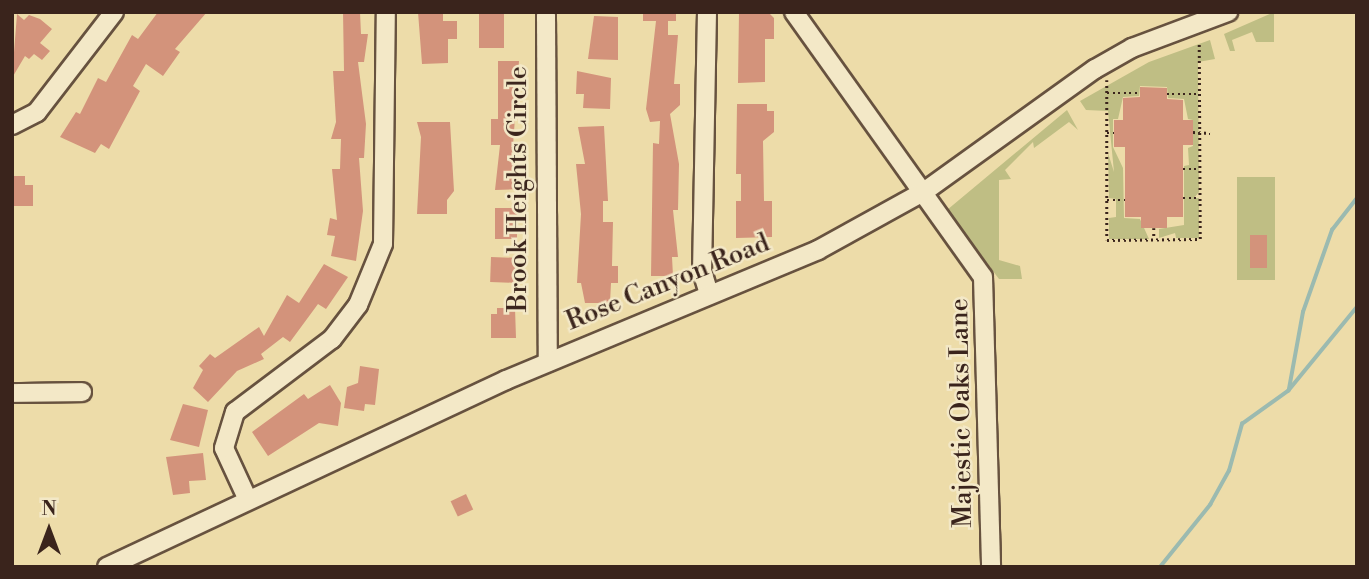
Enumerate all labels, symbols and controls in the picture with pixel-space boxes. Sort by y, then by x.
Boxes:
street label: Brook Heights Circle [503,66,535,312]
street label: Rose Canyon Road [562,228,774,338]
street label: Majestic Oaks Lane [944,298,980,528]
north arrow [14,495,84,565]
text: N [41,497,57,521]

